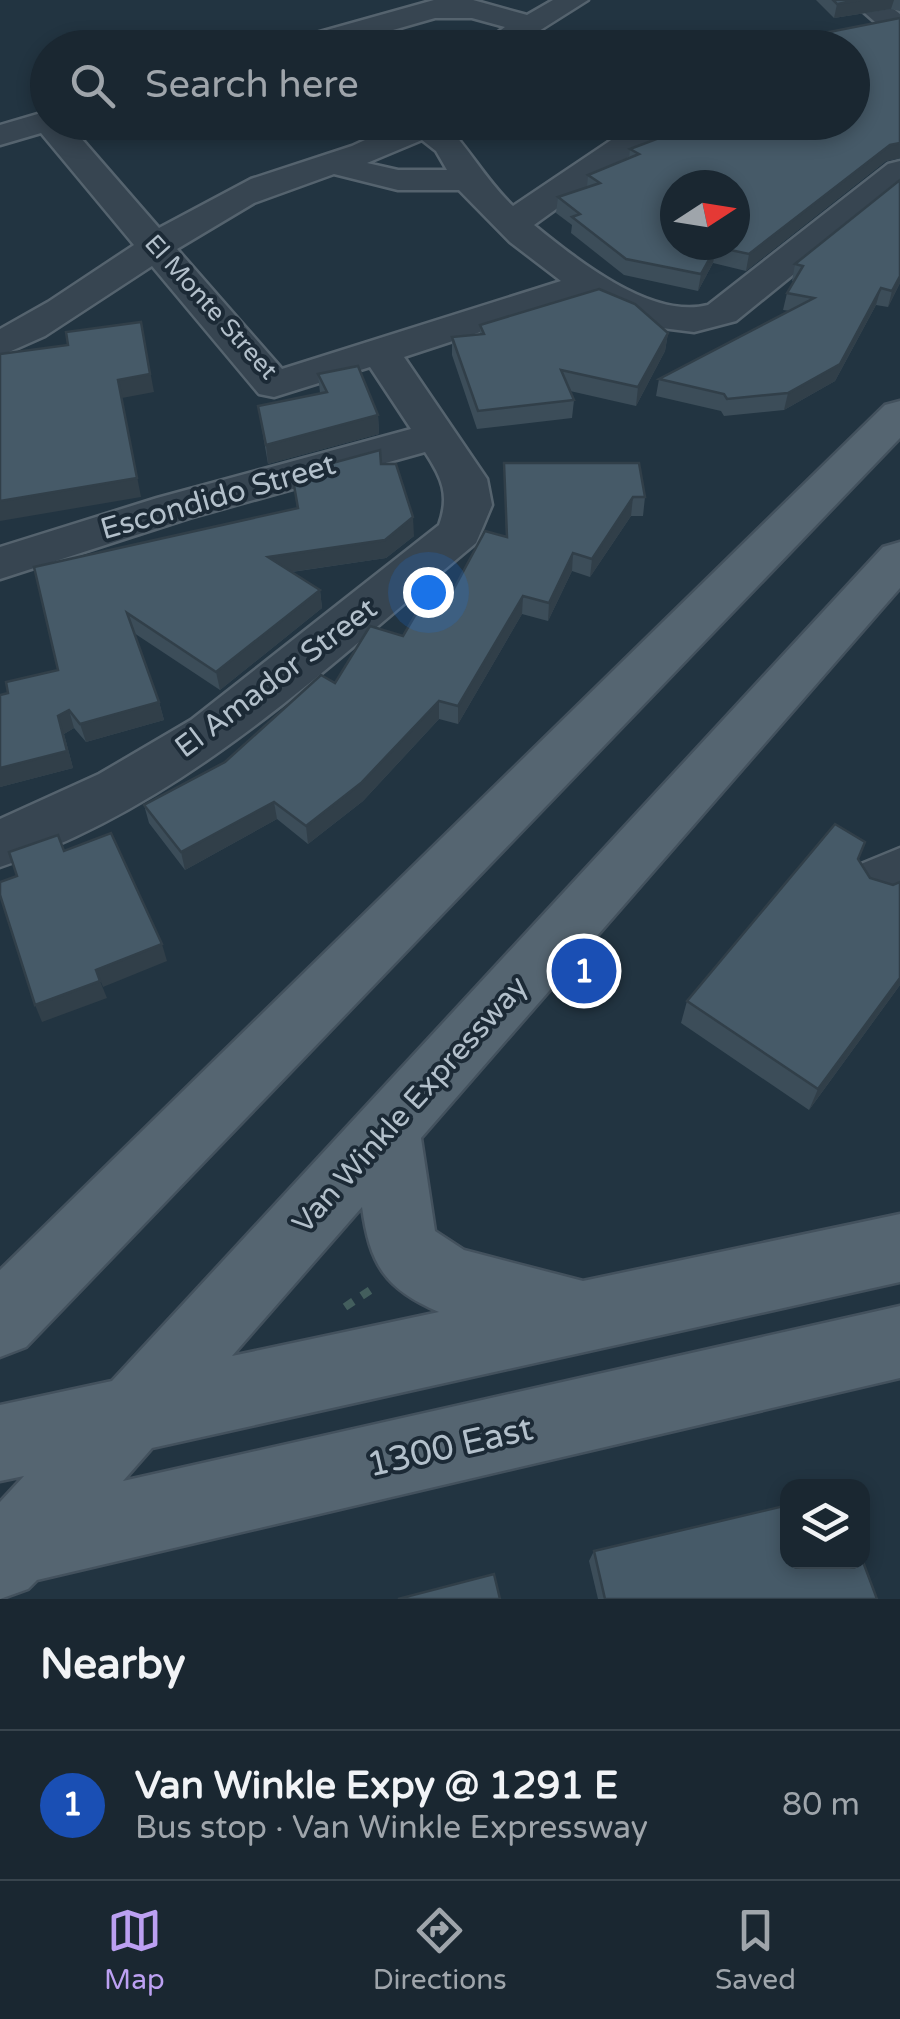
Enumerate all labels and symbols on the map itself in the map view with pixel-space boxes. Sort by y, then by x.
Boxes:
north arrow [660,170,750,260]
street label: El Monte Street [138,229,284,386]
street label: Escondido Street [96,446,340,548]
your location [403,567,454,618]
street label: El Amador Street [168,590,384,766]
pin: 1 [552,934,616,1008]
street label: Van Winkle Expressway [285,969,535,1241]
street label: 1300 East [363,1408,537,1486]

